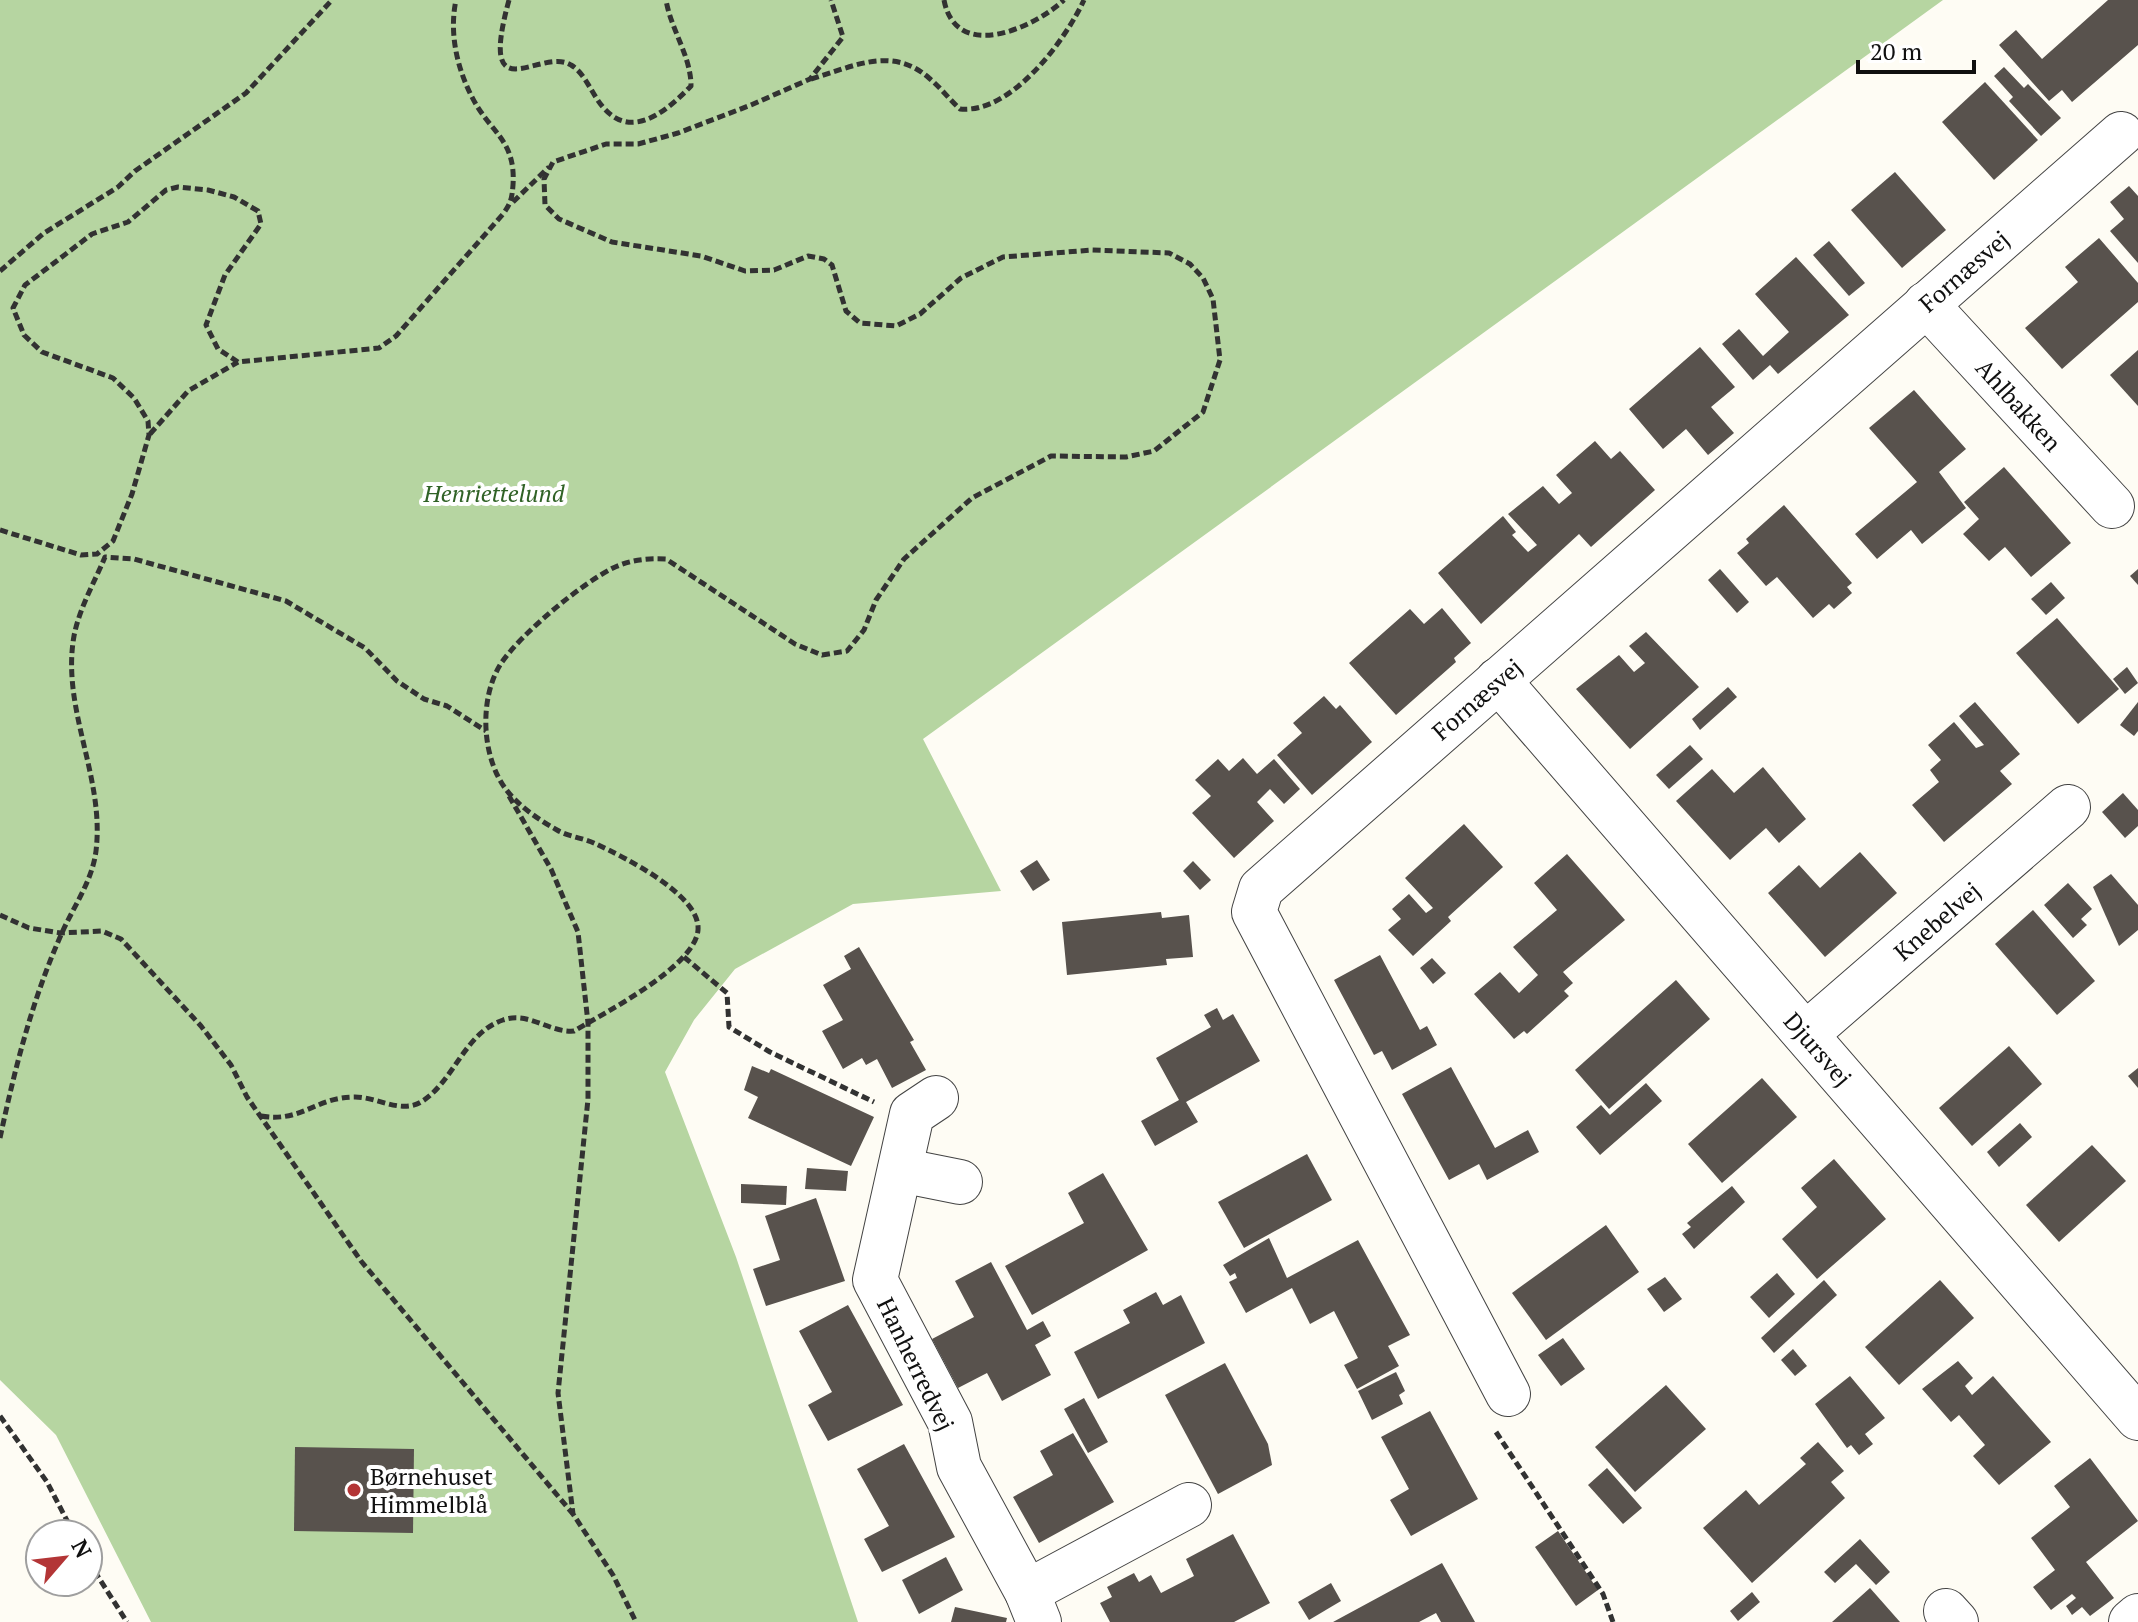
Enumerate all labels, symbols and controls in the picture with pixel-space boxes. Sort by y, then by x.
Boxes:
scale bar [1858,24,1974,74]
text: 20 m [1870,35,1922,67]
street label: Fornæsvej [1912,223,2016,319]
street label: Ahlbakken [1969,352,2069,458]
park label: Henriettelund [423,477,566,509]
street label: Fornæsvej [1425,651,1529,747]
street label: Knebelvej [1887,875,1987,967]
street label: Djursvej [1777,1005,1859,1093]
street label: Hanherredvej [870,1292,962,1436]
place label: Børnehuset Himmelblå [370,1460,493,1520]
marker: Børnehuset Himmelblå [345,1481,363,1499]
north arrow [24,1518,104,1598]
text: N [65,1534,99,1563]

